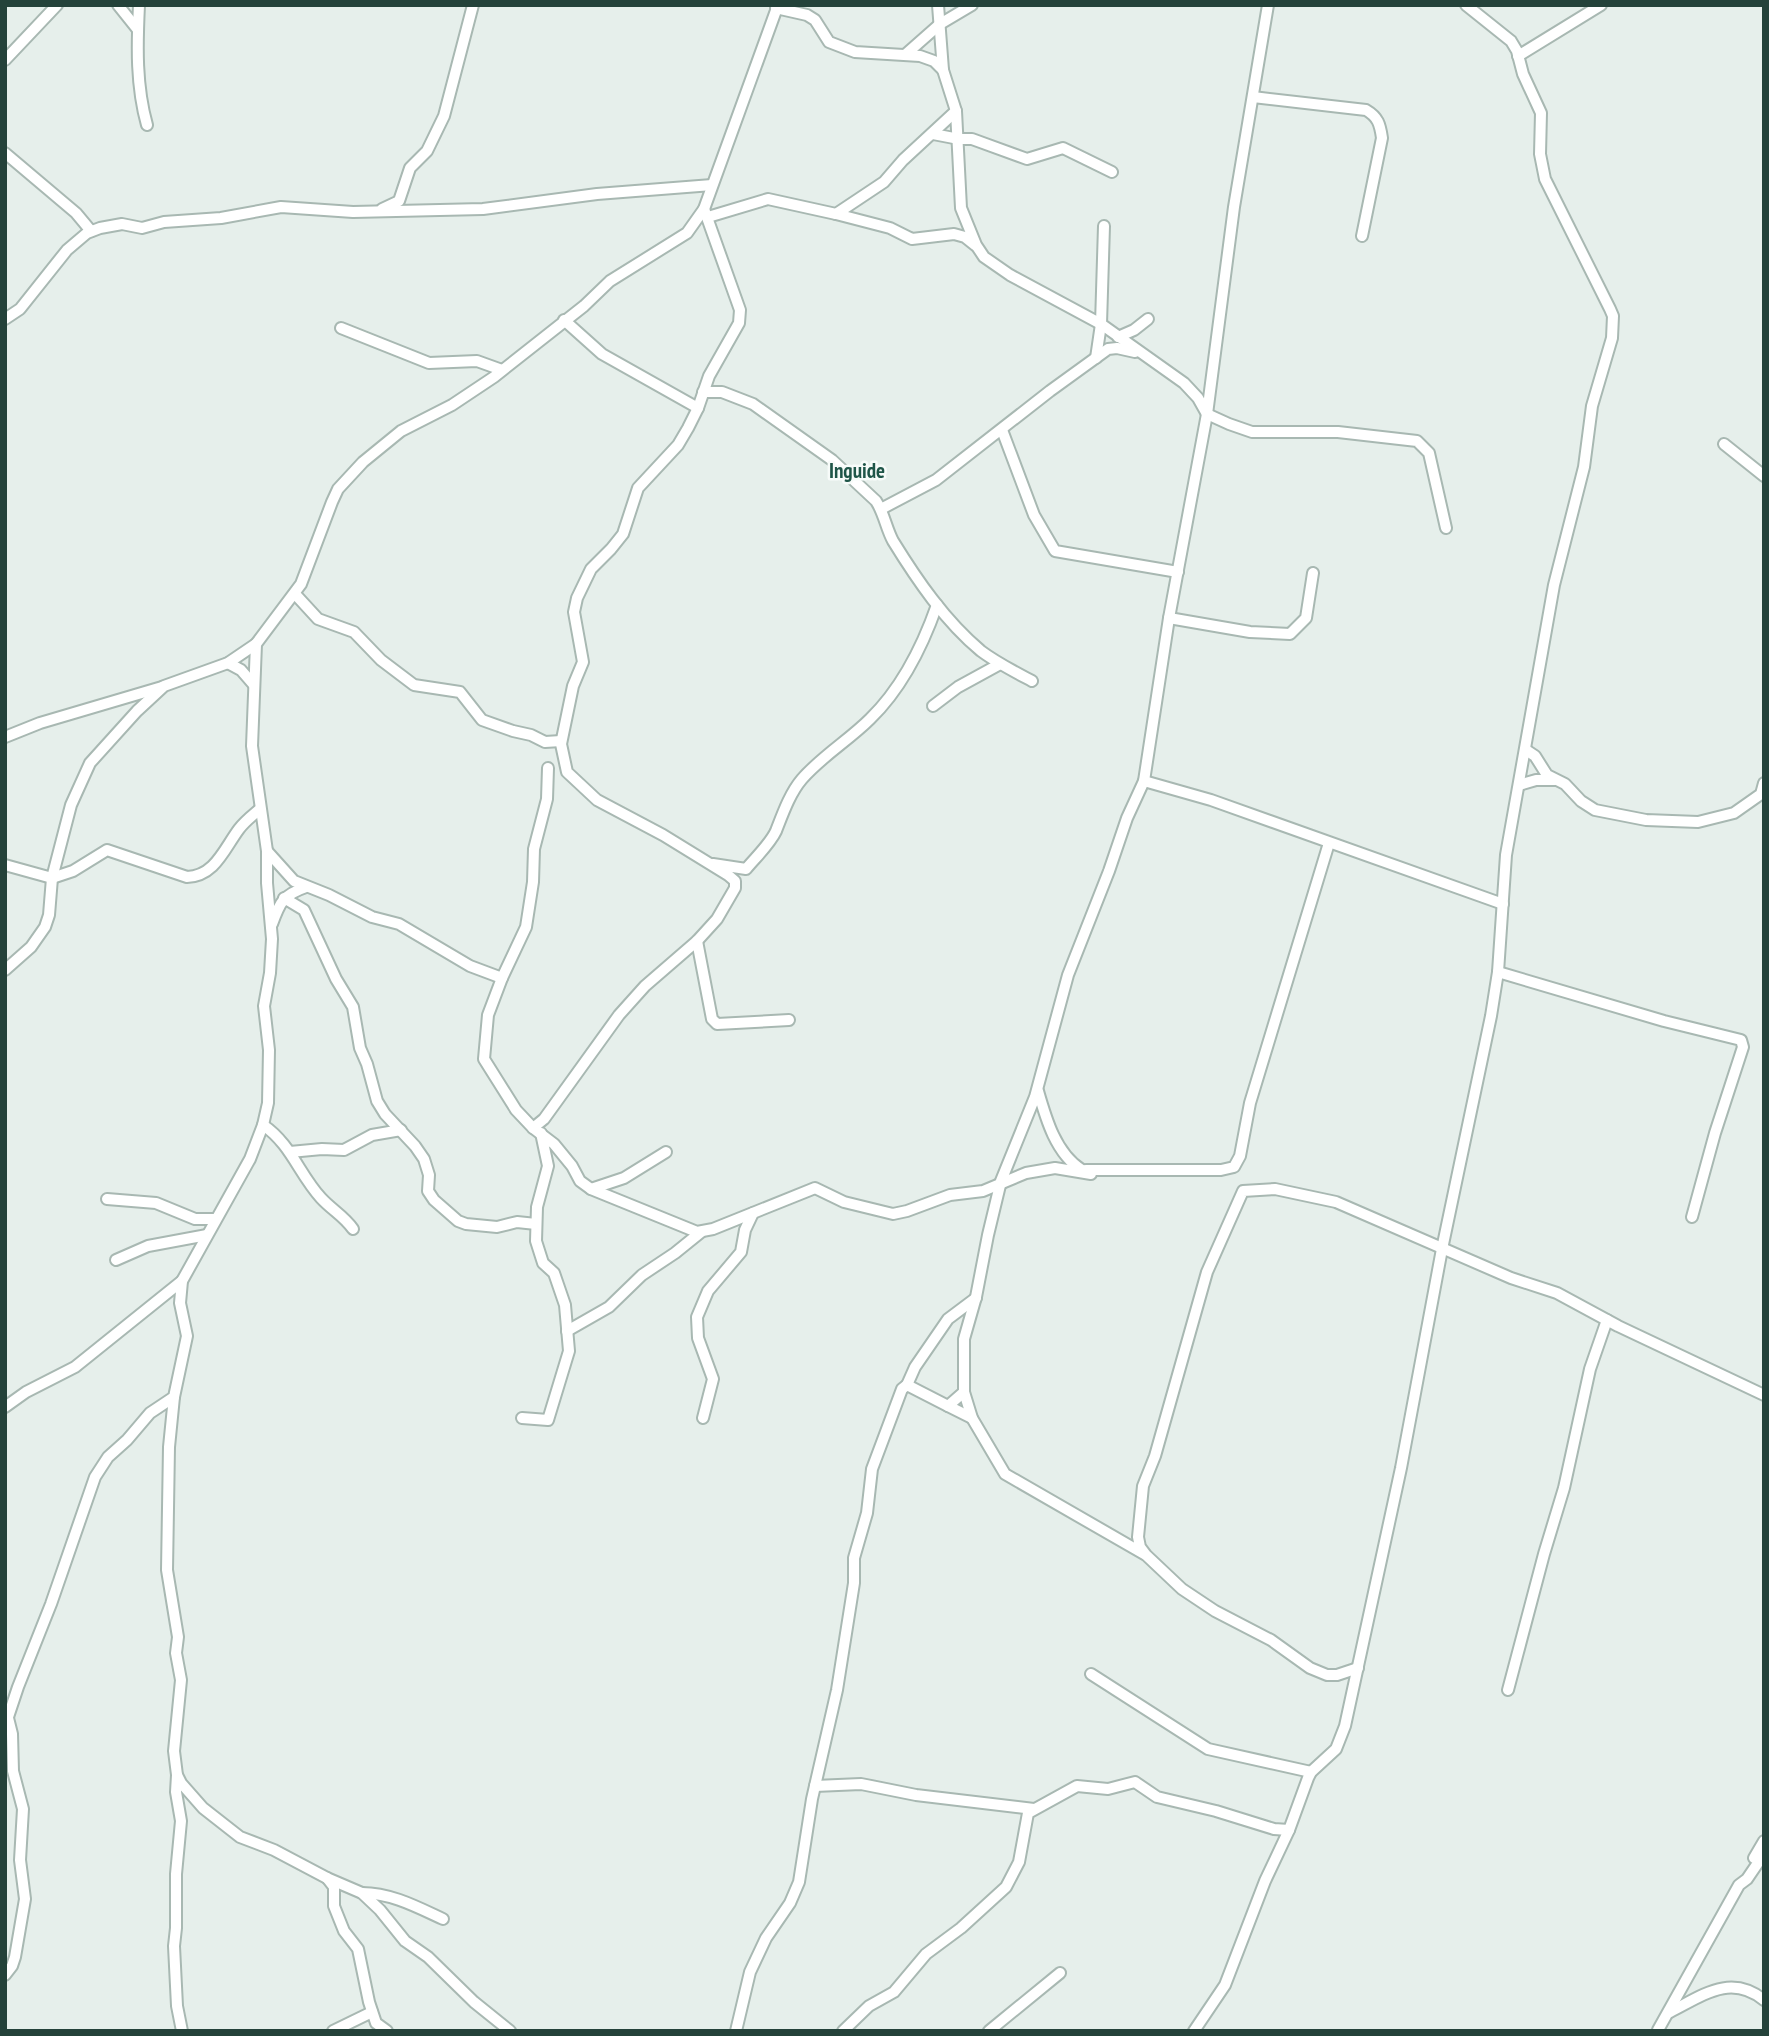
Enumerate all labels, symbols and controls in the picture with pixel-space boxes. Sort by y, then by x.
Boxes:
district label: Inguide [829,457,885,484]

